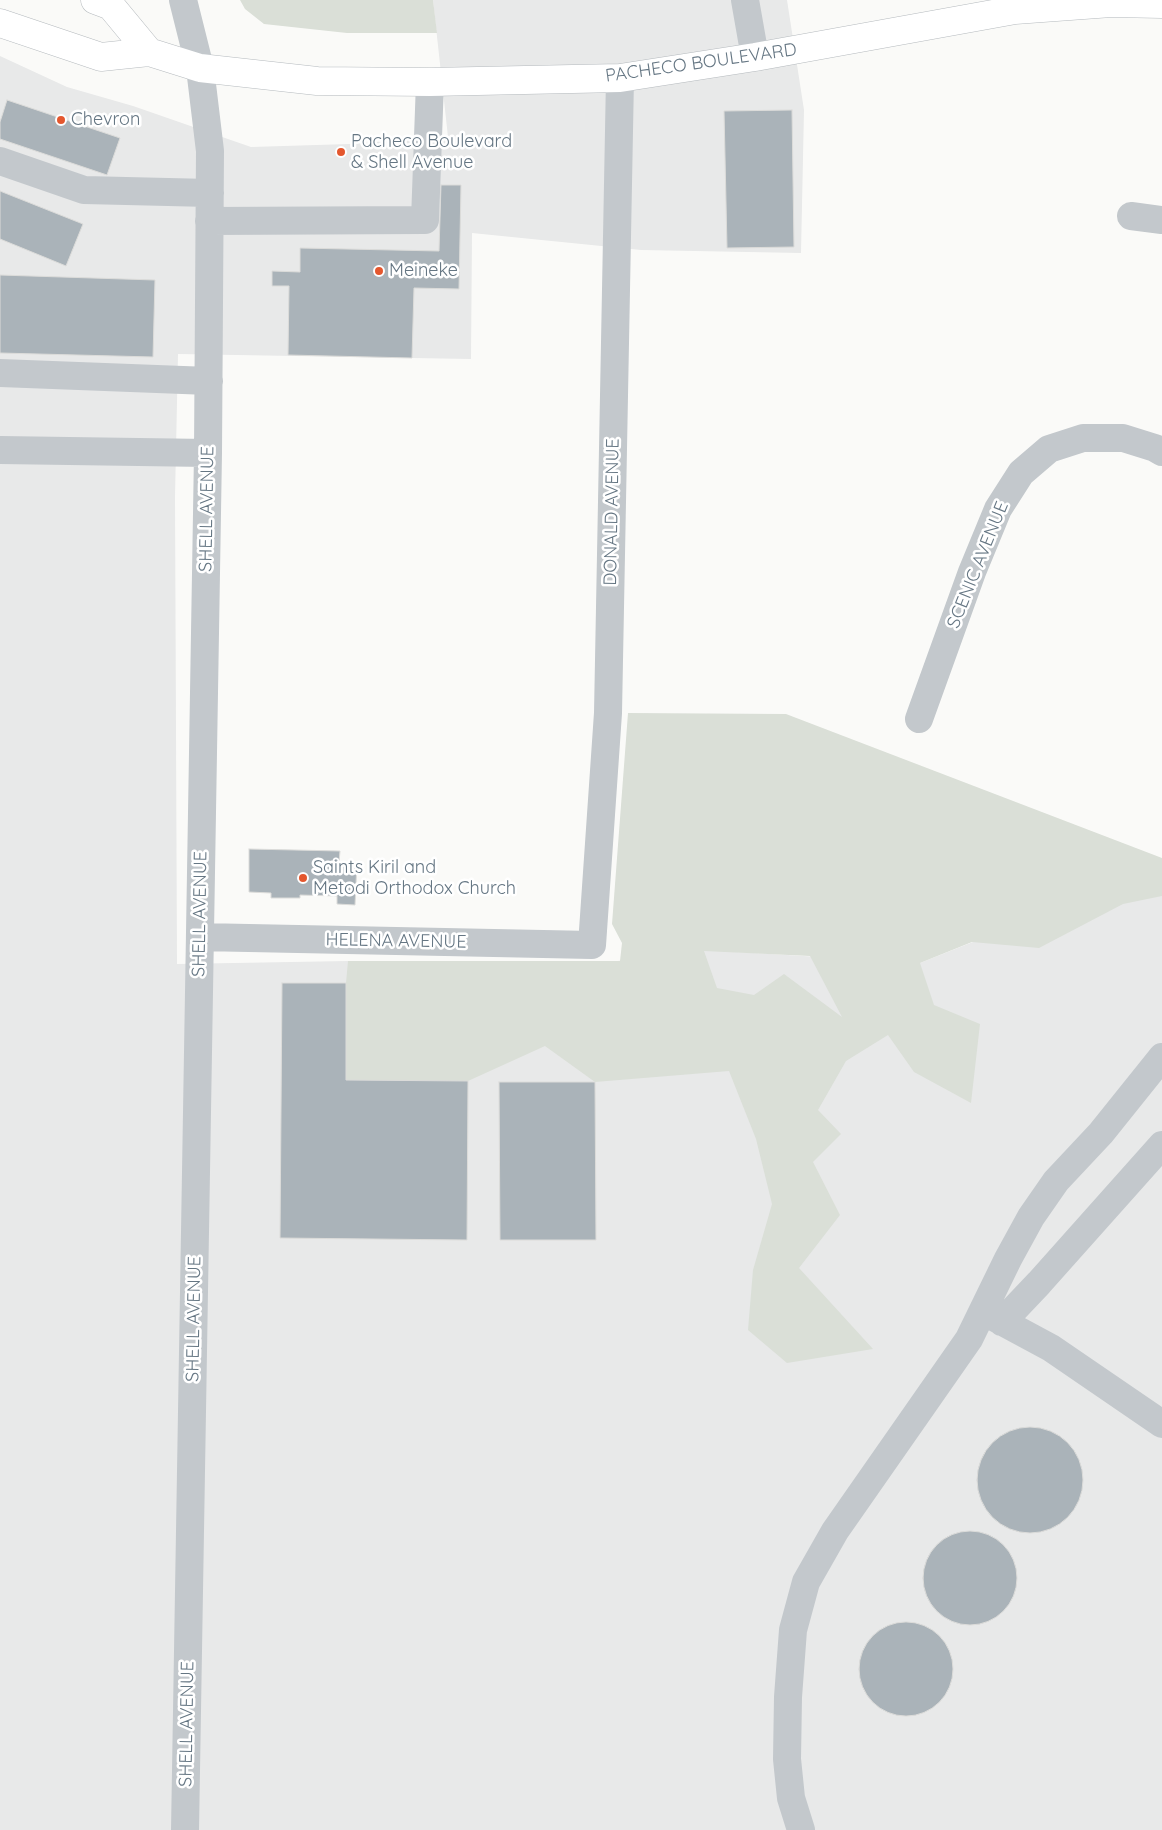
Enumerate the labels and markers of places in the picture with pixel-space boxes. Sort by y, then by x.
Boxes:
place label: Chevron [71,109,140,131]
marker: Chevron [55,114,67,126]
place label: Pacheco Boulevard & Shell Avenue [351,131,512,173]
marker: Pacheco Boulevard & Shell Avenue [335,146,347,158]
place label: Meineke [389,260,458,282]
marker: Meineke [373,265,385,277]
place label: Saints Kiril and Metodi Orthodox Church [313,857,516,900]
marker: Saints Kiril and Metodi Orthodox Church [297,872,309,884]

